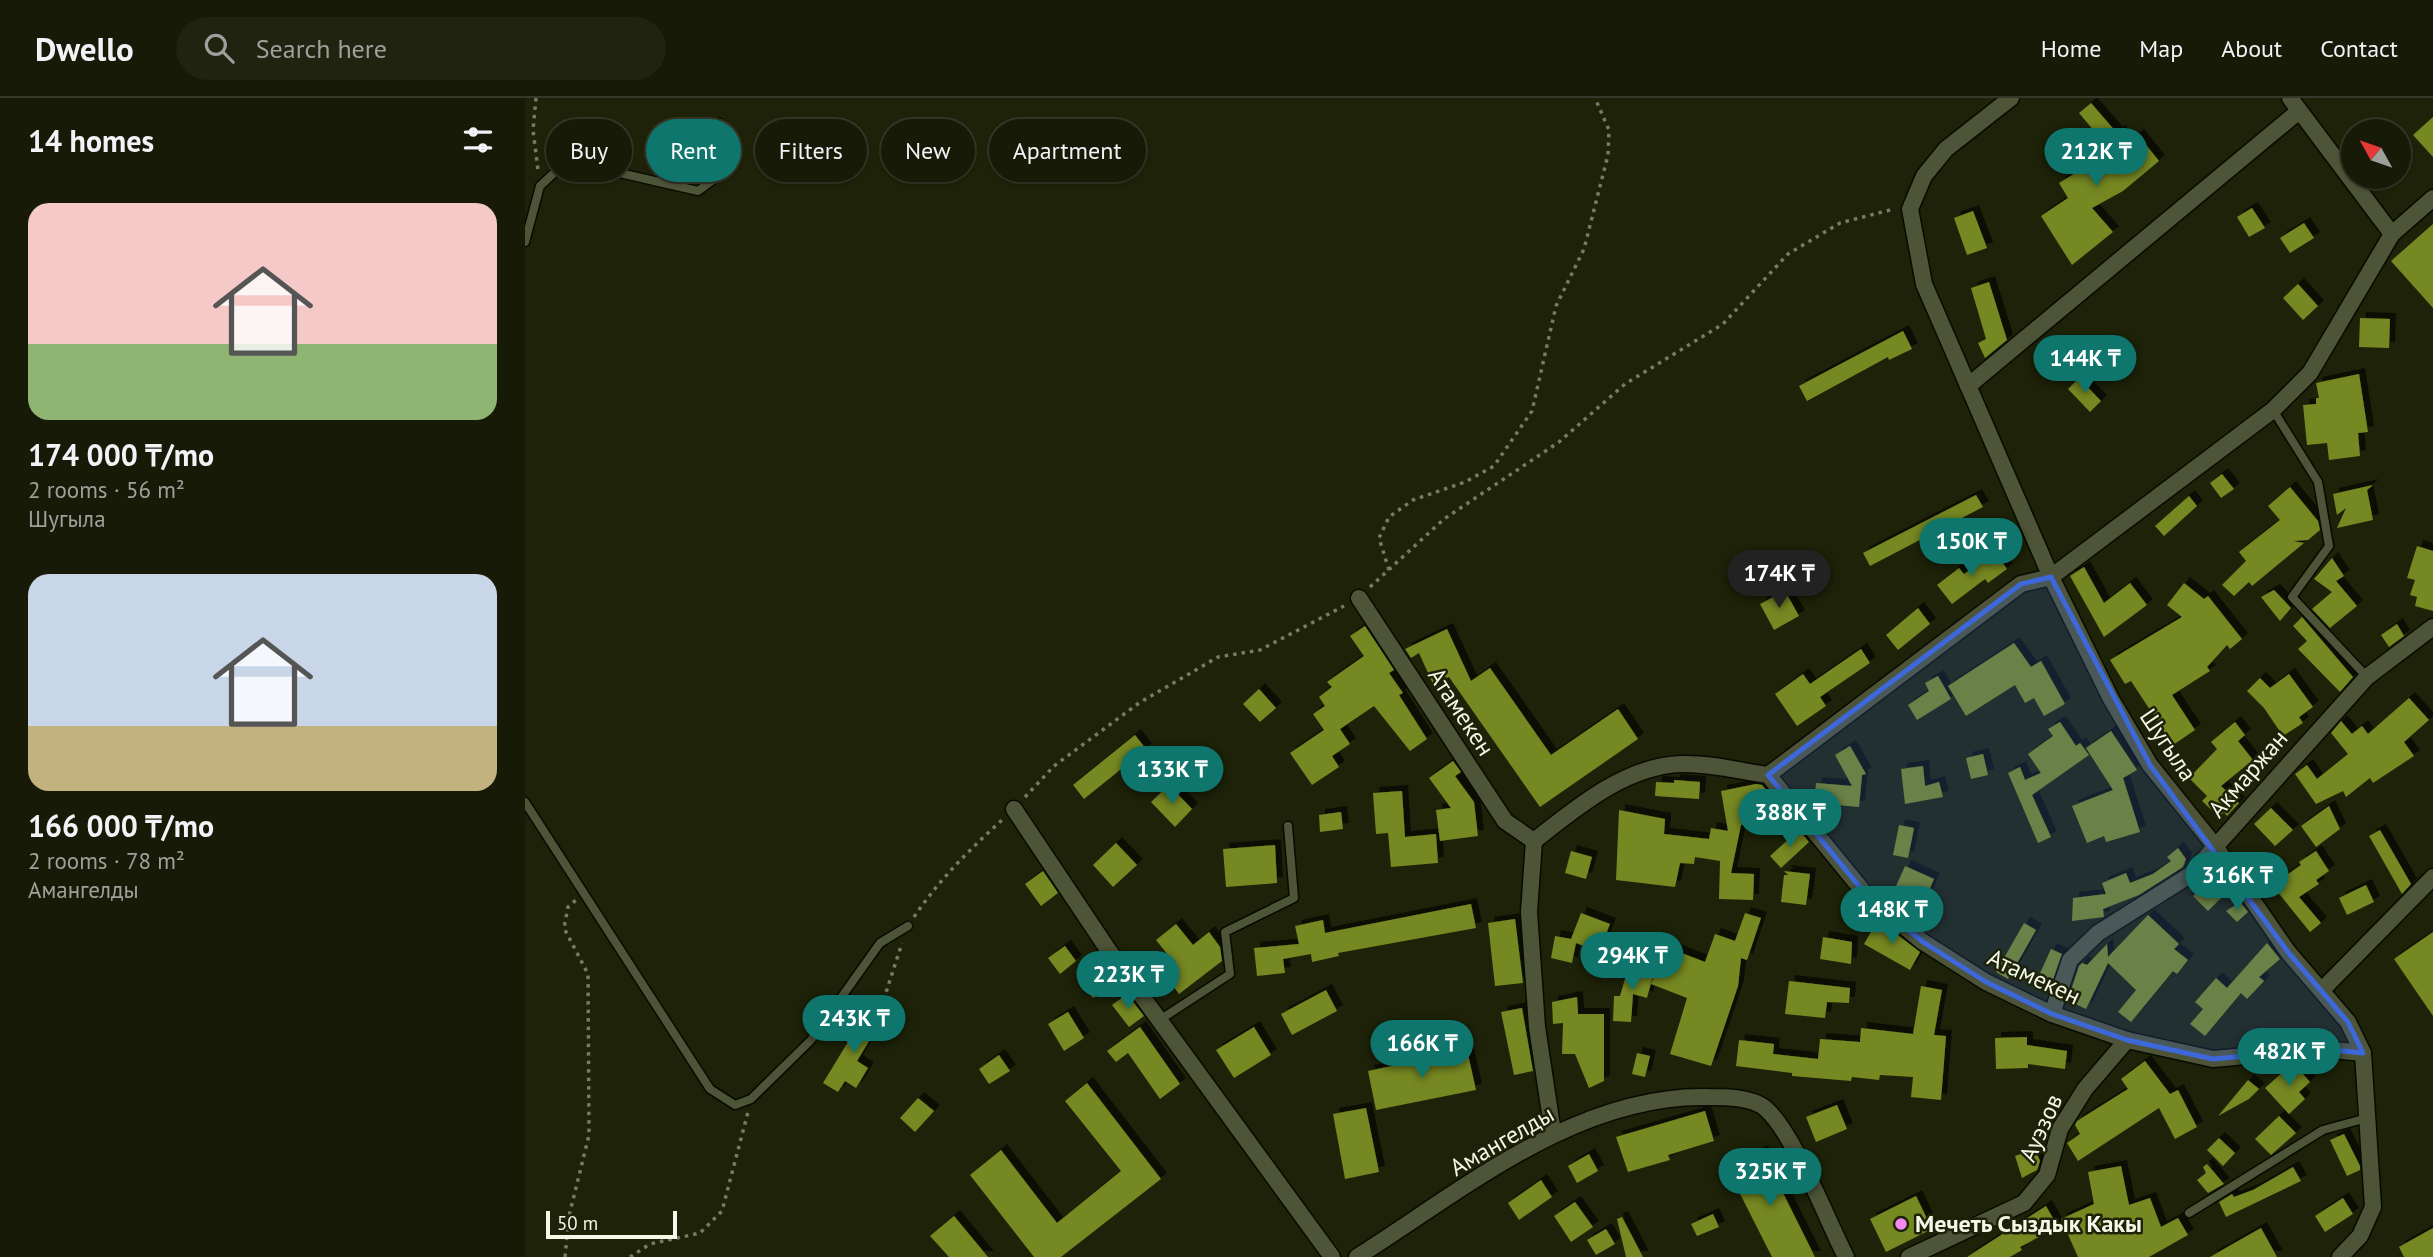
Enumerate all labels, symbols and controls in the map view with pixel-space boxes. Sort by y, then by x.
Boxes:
search box [176,17,666,80]
text: Dwello [35,27,134,70]
icon: search [200,29,238,67]
text: Search here [256,32,387,65]
text: Home [2041,33,2101,64]
text: Map [2139,33,2183,64]
text: About [2221,33,2282,64]
text: Contact [2320,33,2398,64]
chip: Buy [546,119,632,182]
chip: Rent [646,119,741,182]
chip: Filters [755,119,867,182]
chip: New [881,119,975,182]
chip: Apartment [989,119,1146,182]
north arrow [2341,119,2411,189]
map controls [2341,119,2411,189]
text: 14 homes [28,121,154,160]
icon: filters [459,121,497,159]
pin: 212K ₸ [2039,129,2153,188]
text: 212K ₸ [2060,136,2132,165]
icon: home [200,248,326,374]
pin: 144K ₸ [2028,336,2142,395]
text: 144K ₸ [2049,343,2121,372]
text: 174 000 ₸/mo [28,435,214,474]
text: 2 rooms · 56 m² [28,475,185,504]
text: Шугыла [28,504,106,533]
pin: 150K ₸ [1914,518,2028,578]
text: 150K ₸ [1935,526,2007,555]
pin: 174K ₸ [1722,550,1836,610]
text: 174K ₸ [1743,558,1815,587]
icon: home [200,619,326,745]
street label: Атамекен [1421,662,1501,762]
street label: Шугыла [2133,703,2204,787]
street label: Акмаржан [2201,723,2294,824]
pin: 133K ₸ [1115,746,1229,806]
text: 133K ₸ [1136,754,1208,783]
pin: 388K ₸ [1733,790,1847,849]
text: 388K ₸ [1754,797,1826,826]
text: 166 000 ₸/mo [28,806,214,845]
text: 2 rooms · 78 m² [28,846,185,875]
pin: 316K ₸ [2180,852,2294,912]
text: 316K ₸ [2201,860,2273,889]
text: Амангелды [28,875,139,904]
pin: 148K ₸ [1835,886,1949,946]
text: 148K ₸ [1856,894,1928,923]
pin: 294K ₸ [1575,932,1689,992]
text: 294K ₸ [1596,940,1668,969]
street label: Атамекен [1983,942,2086,1012]
pin: 223K ₸ [1071,951,1185,1011]
text: 223K ₸ [1092,959,1164,988]
pin: 243K ₸ [797,996,911,1055]
text: 243K ₸ [818,1003,890,1032]
pin: 166K ₸ [1365,1020,1479,1080]
text: 166K ₸ [1386,1028,1458,1057]
pin: 482K ₸ [2232,1028,2346,1088]
text: 482K ₸ [2253,1036,2325,1065]
street label: Ауэзов [2012,1089,2069,1167]
street label: Амангелды [1444,1098,1559,1183]
pin: 325K ₸ [1713,1148,1827,1208]
text: 325K ₸ [1734,1156,1806,1185]
scale bar [546,1208,677,1240]
place label: Мечеть Сыздык Какы [1915,1208,2142,1239]
text: 50 m [557,1211,598,1235]
marker: Мечеть Сыздык Какы [1893,1216,1909,1232]

